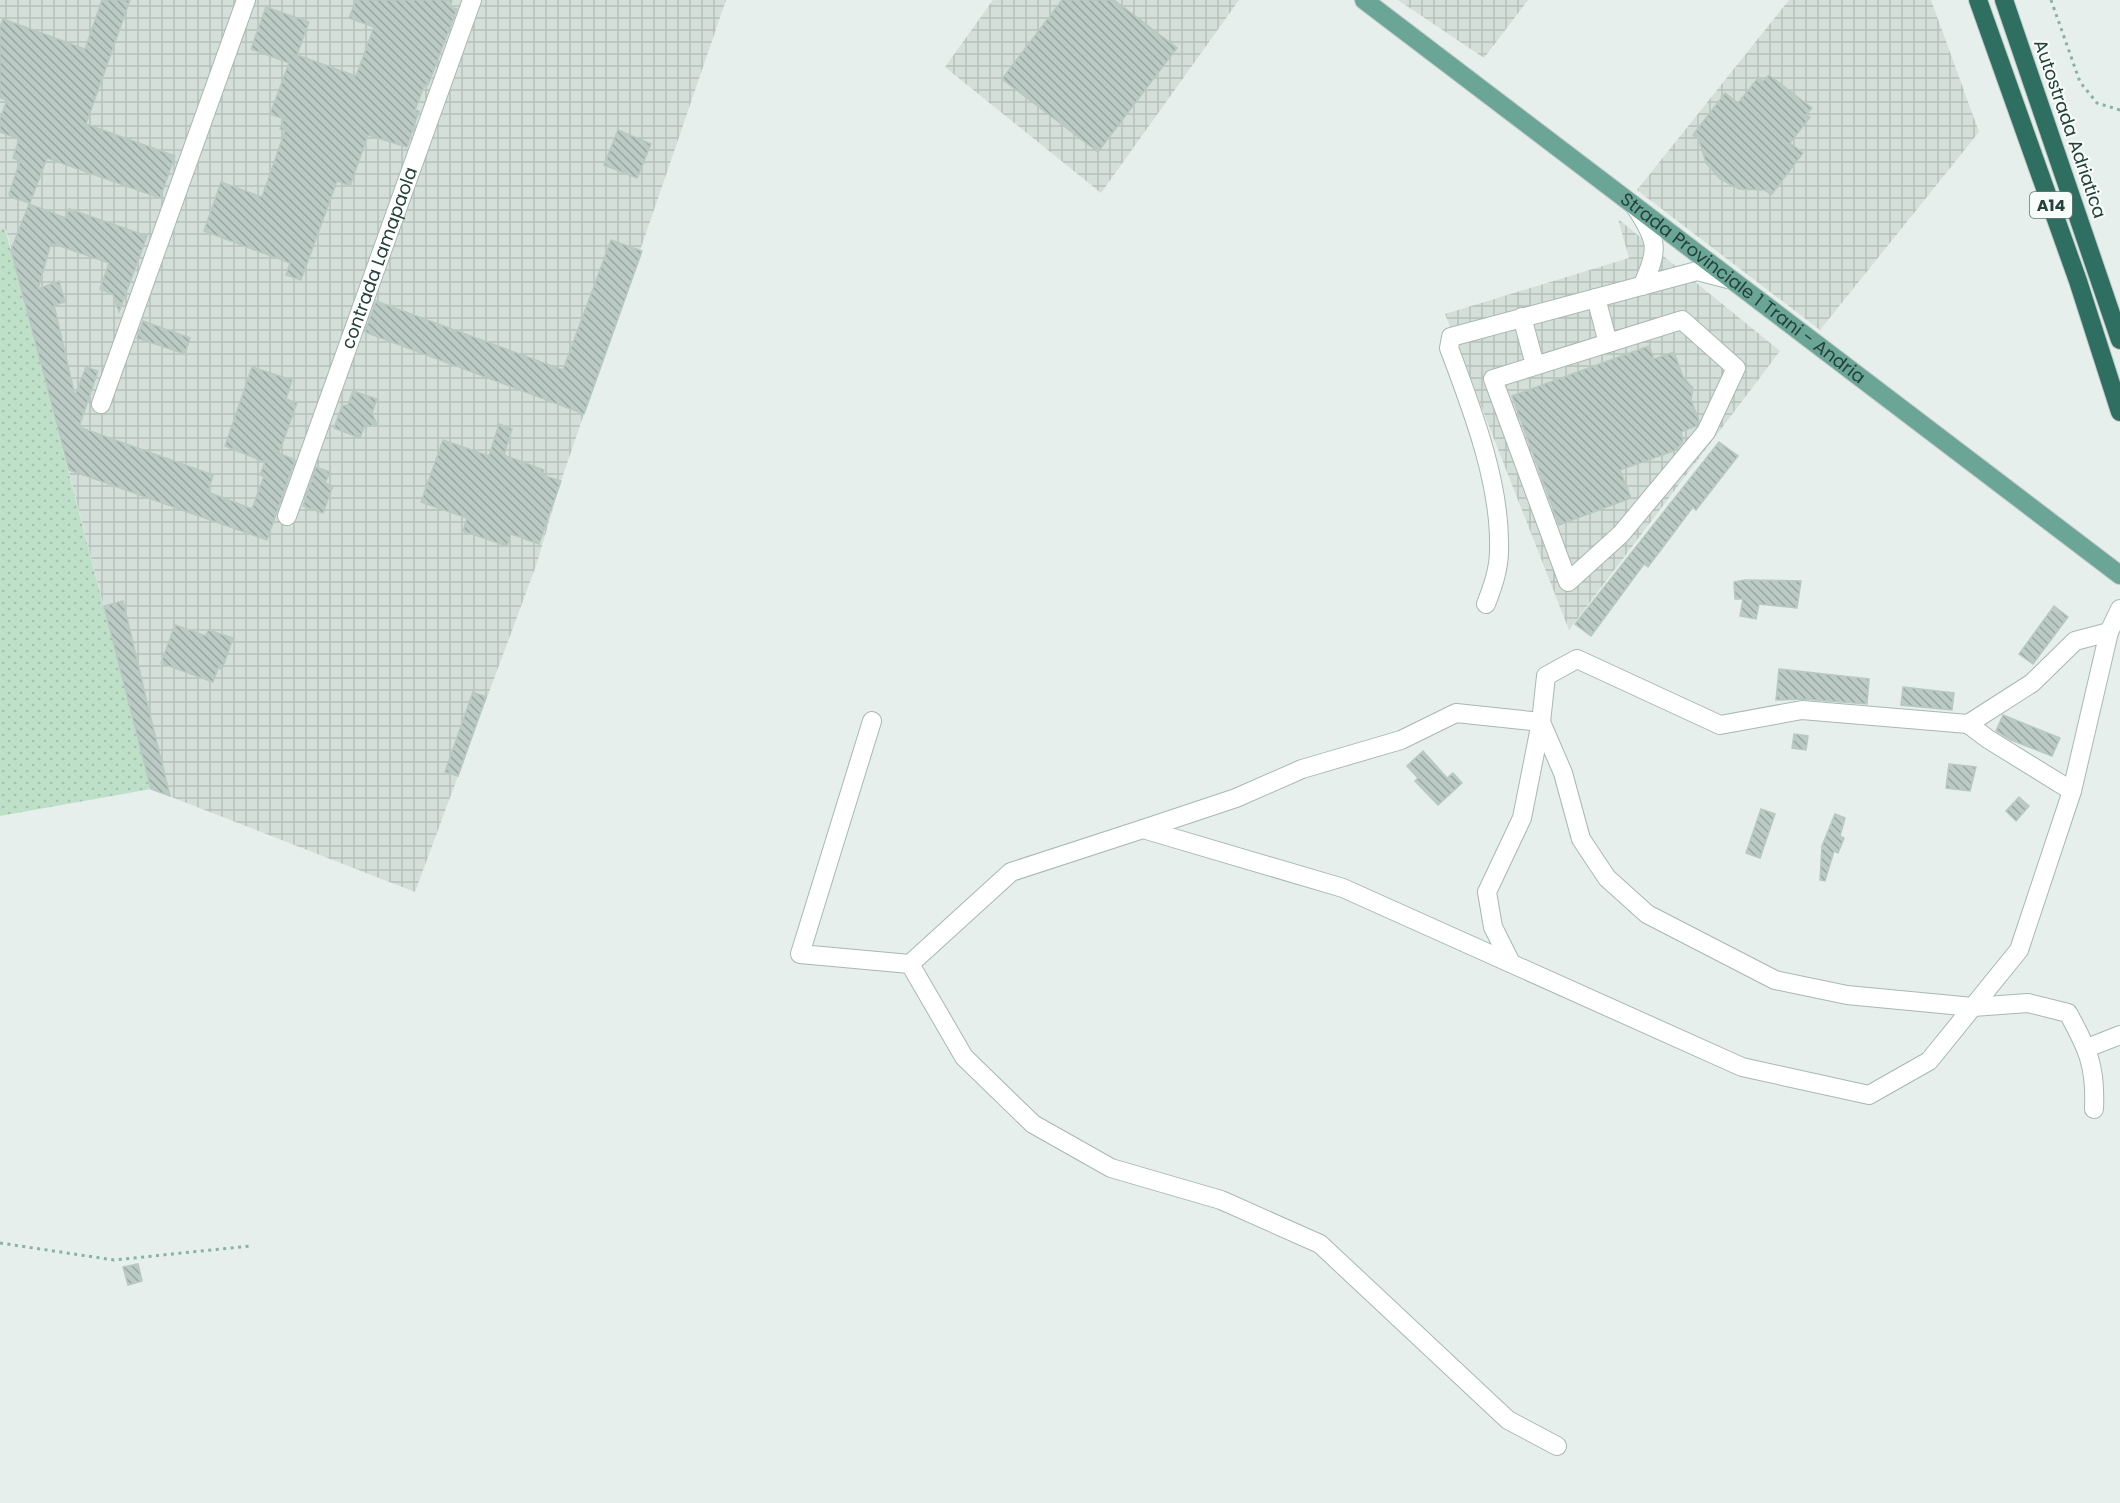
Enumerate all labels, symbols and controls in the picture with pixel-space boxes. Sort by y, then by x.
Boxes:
street label: Autostrada Adriatica [2028,36,2113,221]
street label: contrada Lamapaola [335,163,423,352]
street label: Strada Provinciale 1 Trani - Andria [1615,186,1871,389]
road number: A14 [2030,192,2072,218]

